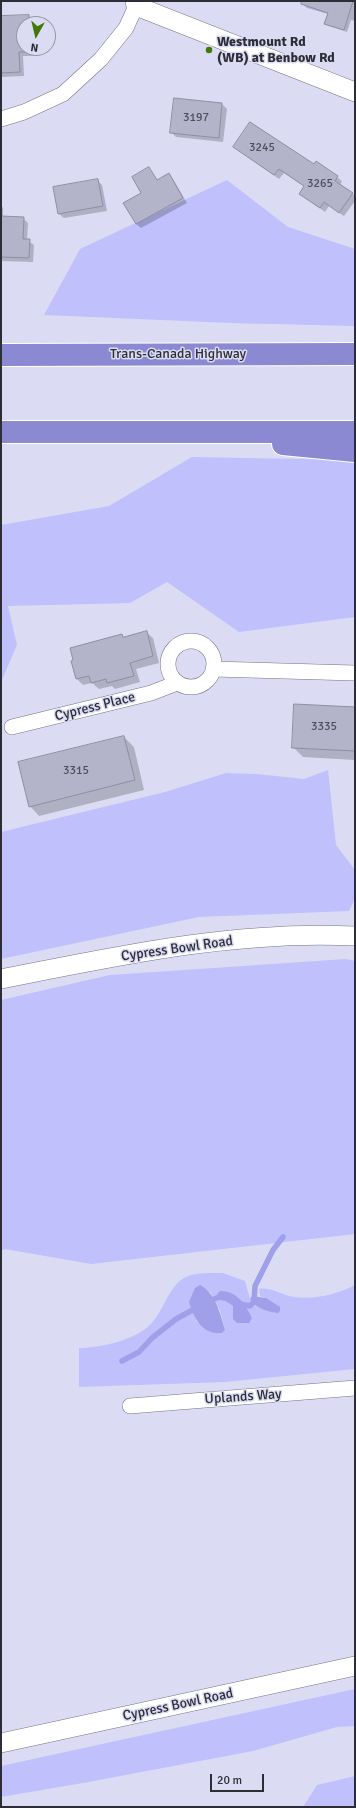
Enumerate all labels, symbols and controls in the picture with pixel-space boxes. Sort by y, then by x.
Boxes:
north arrow [16,16,56,56]
place label: Westmount Rd (WB) at Benbow Rd [217,34,335,66]
text: N [30,40,39,54]
marker: Westmount Rd (WB) at Benbow Rd [204,45,214,55]
house number: 3197 [183,111,209,125]
house number: 3245 [249,141,275,155]
house number: 3265 [307,177,333,191]
street label: Trans-Canada Highway [110,346,246,362]
street label: Cypress Place [53,689,137,725]
house number: 3335 [311,720,337,734]
house number: 3315 [63,764,89,778]
street label: Cypress Bowl Road [120,933,234,965]
street label: Uplands Way [204,1386,282,1408]
street label: Cypress Bowl Road [121,1685,235,1725]
scale bar [212,1766,266,1792]
text: 20 m [217,1773,242,1788]

